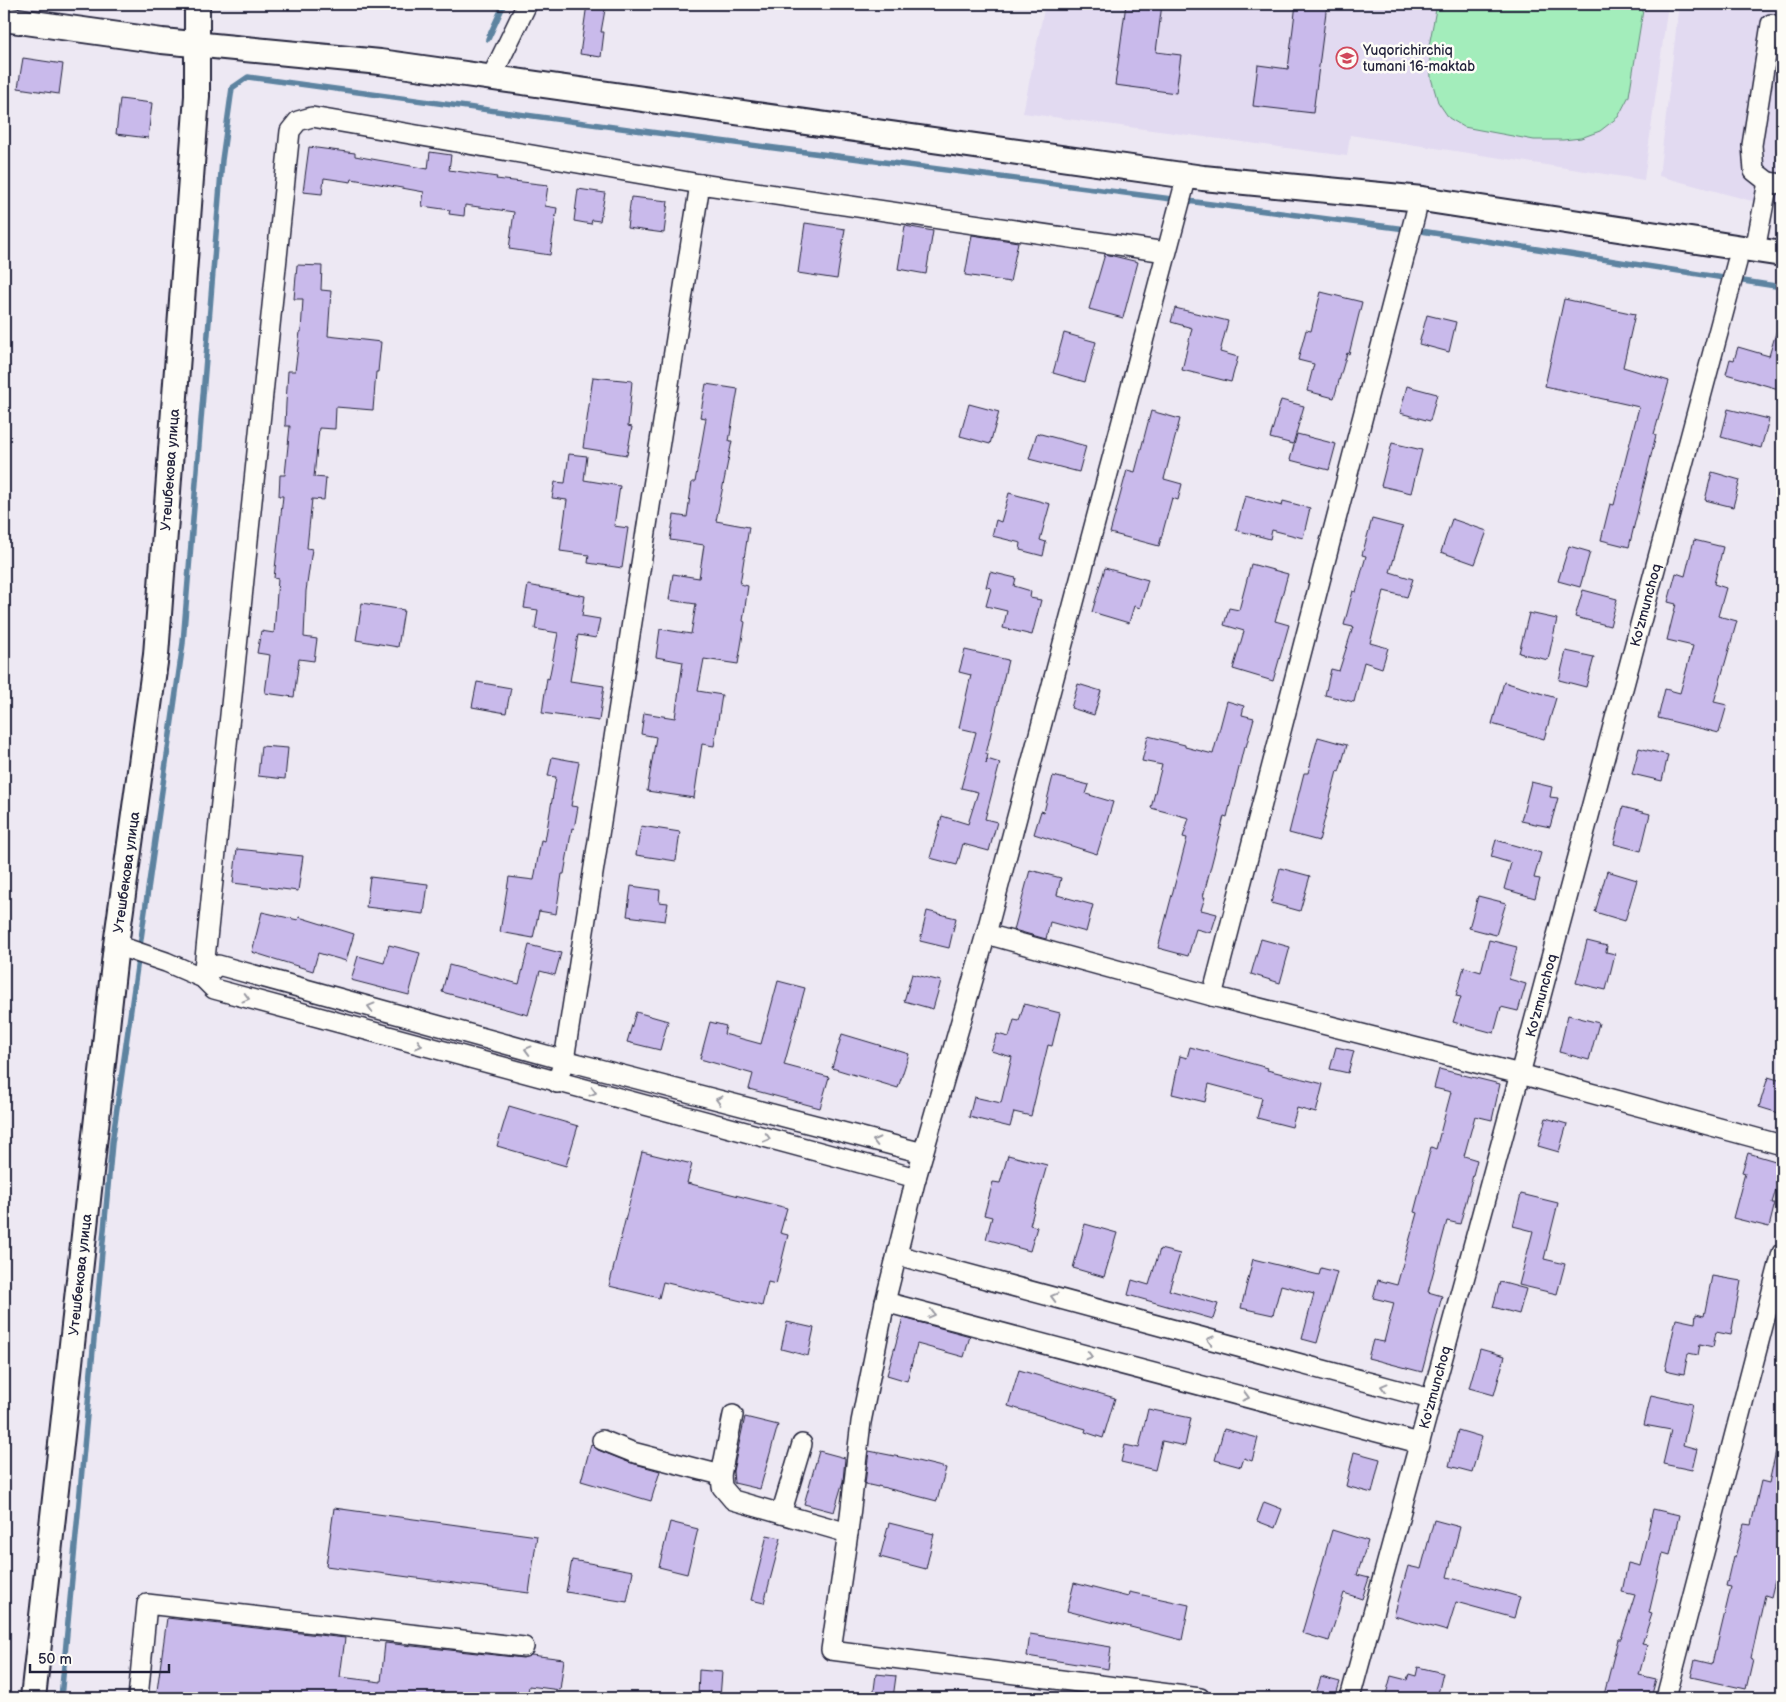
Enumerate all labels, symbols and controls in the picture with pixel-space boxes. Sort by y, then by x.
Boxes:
place label: Yuqorichirchiq tumani 16-maktab [1362,42,1475,75]
school or university icon: Yuqorichirchiq tumani 16-maktab [1335,46,1359,70]
street label: Утешбекова улица [157,407,183,532]
street label: Ko'zmunchoq [1627,562,1665,649]
street label: Утешбекова улица [110,810,143,934]
street label: Ko'zmunchoq [1522,952,1561,1039]
one-way arrow [241,992,250,1003]
one-way arrow [367,1003,376,1013]
one-way arrow [415,1039,424,1050]
one-way arrow [523,1045,532,1056]
one-way arrow [589,1086,598,1097]
one-way arrow [714,1095,723,1106]
one-way arrow [763,1133,771,1143]
one-way arrow [873,1136,881,1146]
street label: Утешбекова улица [65,1212,95,1336]
one-way arrow [1049,1292,1058,1303]
one-way arrow [927,1308,936,1319]
one-way arrow [1207,1335,1215,1345]
street label: Ko'zmunchoq [1416,1344,1455,1431]
one-way arrow [1084,1350,1093,1361]
one-way arrow [1381,1382,1389,1392]
one-way arrow [1241,1392,1249,1402]
scale bar [30,1642,169,1674]
text: 50 m [38,1650,72,1669]

